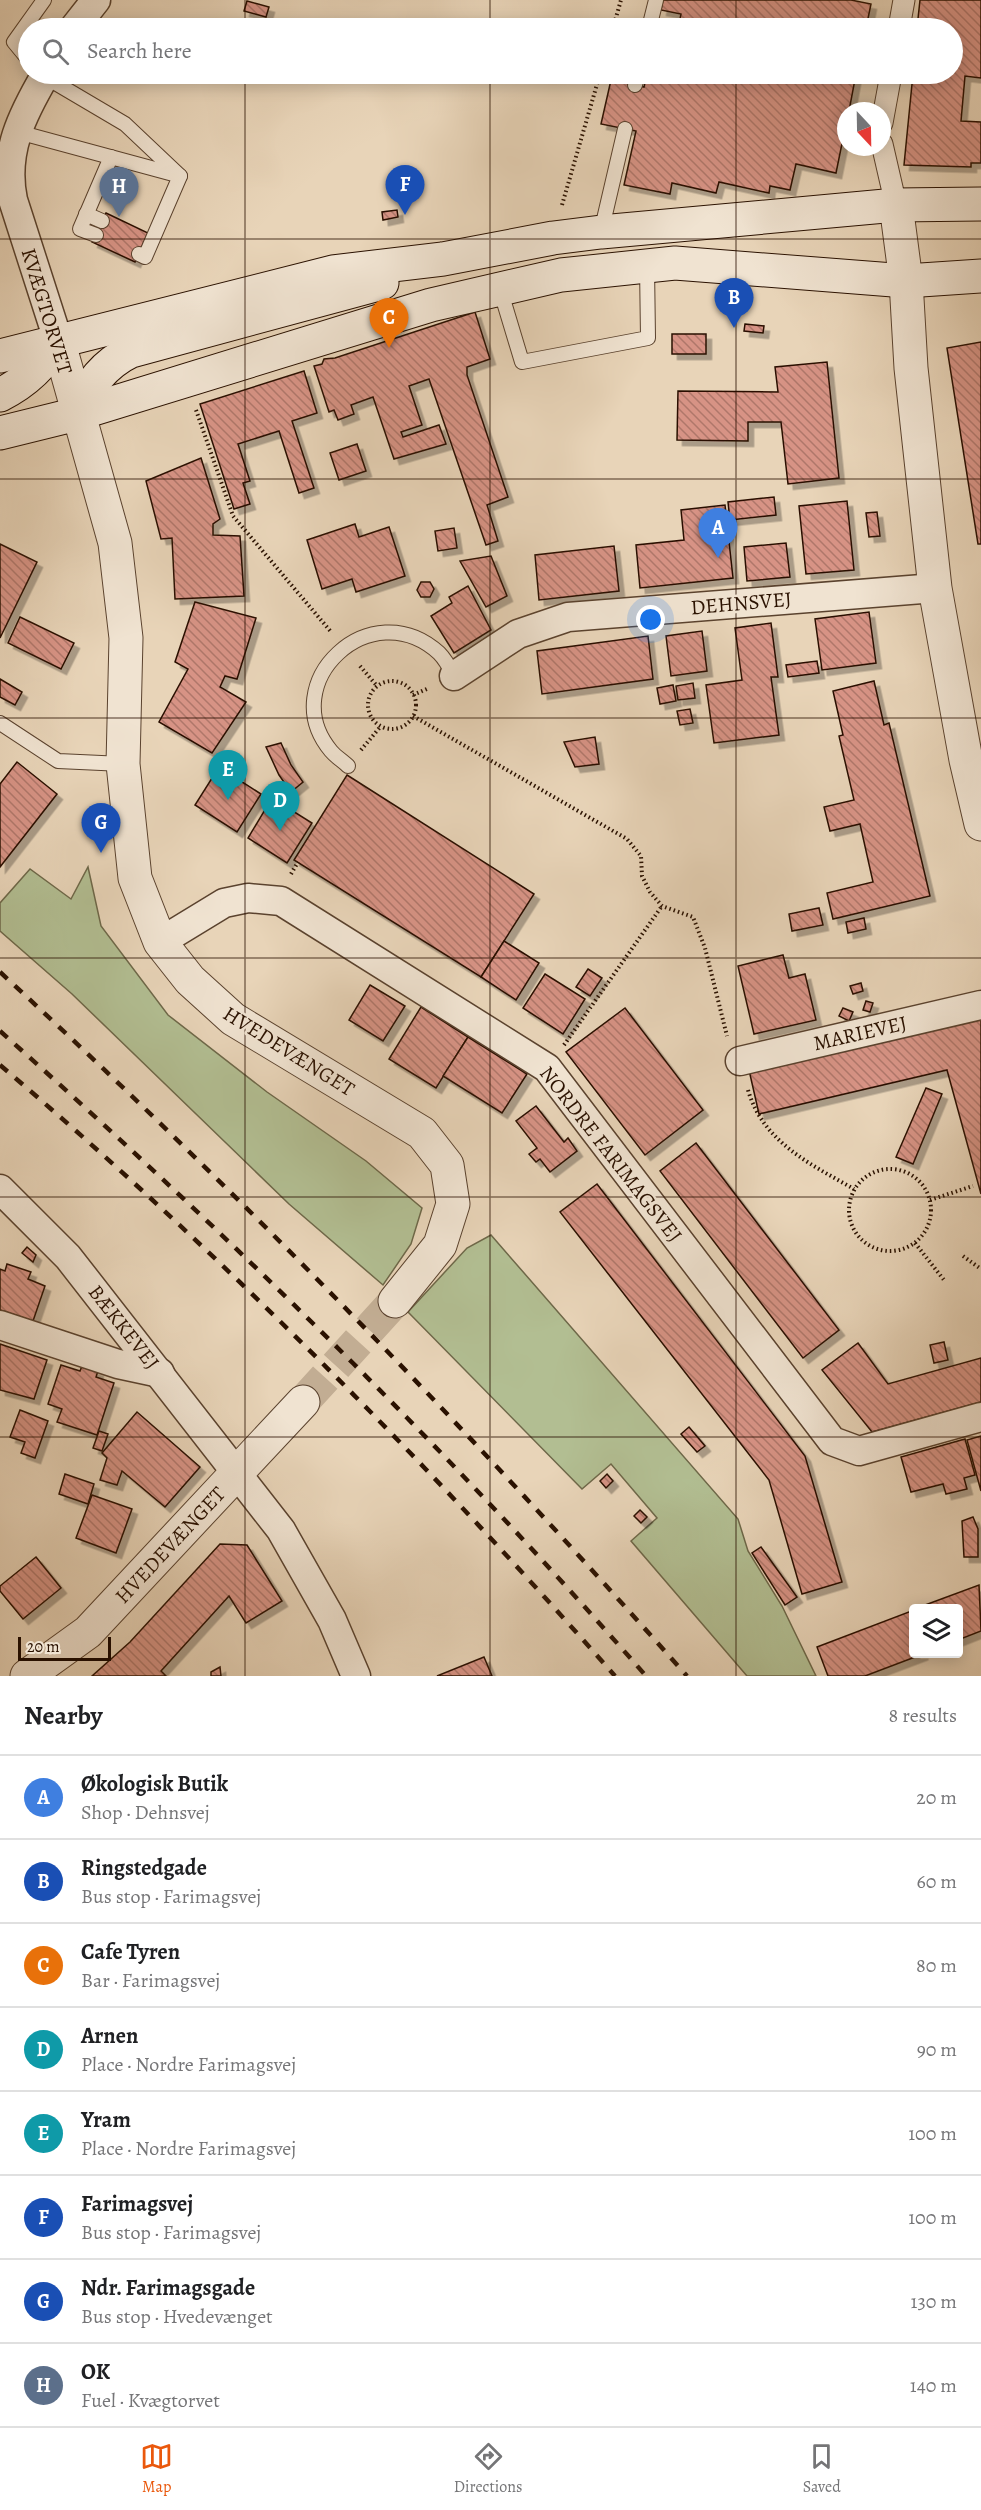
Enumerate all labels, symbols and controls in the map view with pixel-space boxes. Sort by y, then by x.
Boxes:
search box [18,18,963,84]
icon: search [39,35,72,68]
text: Search here [87,36,192,66]
north arrow [837,102,891,156]
pin: F [386,166,424,215]
pin: H [100,168,138,217]
street label: KVÆGTORVET [15,245,80,378]
pin: B [714,278,754,328]
pin: C [370,298,408,348]
pin: A [698,508,738,558]
street label: DEHNSVEJ [689,585,793,621]
your location [636,605,665,634]
pin: E [208,750,248,800]
pin: D [260,782,300,831]
pin: G [82,804,120,853]
street label: HVEDEVÆNGET [218,999,361,1103]
street label: MARIEVEJ [811,1009,909,1057]
street label: NORDRE FARIMAGSVEJ [533,1060,689,1248]
street label: BÆKKEVEJ [82,1279,166,1375]
street label: HVEDEVÆNGET [109,1480,232,1609]
map controls [909,1604,963,1658]
button: layers [909,1604,963,1658]
scale bar [18,1634,111,1662]
text: 20 m [27,1636,60,1658]
text: Nearby [24,1698,103,1733]
text: 8 results [889,1702,957,1729]
text: Økologisk Butik [81,1769,228,1799]
text: A [37,1784,50,1811]
text: 20 m [916,1784,957,1811]
text: Shop · Dehnsvej [81,1799,210,1826]
text: Ringstedgade [81,1853,207,1883]
text: B [37,1868,50,1895]
text: 60 m [917,1868,957,1895]
text: Bus stop · Farimagsvej [81,1883,261,1910]
text: Cafe Tyren [81,1937,180,1967]
text: C [37,1952,50,1979]
text: 80 m [916,1952,957,1979]
text: Bar · Farimagsvej [81,1967,220,1994]
text: Arnen [81,2021,138,2051]
text: D [37,2036,50,2063]
text: 90 m [917,2036,957,2063]
text: Place · Nordre Farimagsvej [81,2051,296,2078]
text: Yram [81,2105,131,2135]
text: E [38,2120,49,2147]
text: 100 m [908,2120,957,2147]
text: Place · Nordre Farimagsvej [81,2135,296,2162]
text: Farimagsvej [81,2189,193,2219]
text: F [38,2204,49,2231]
text: 100 m [908,2204,957,2231]
text: Bus stop · Farimagsvej [81,2219,261,2246]
text: Ndr. Farimagsgade [81,2273,255,2303]
text: G [37,2288,50,2315]
text: 130 m [911,2288,957,2315]
text: Bus stop · Hvedevænget [81,2303,273,2330]
text: OK [81,2357,110,2387]
text: H [36,2372,51,2399]
text: 140 m [910,2372,957,2399]
text: Fuel · Kvægtorvet [81,2387,220,2414]
tab: Map [140,2440,173,2498]
tab: Directions [454,2440,522,2498]
tab: Saved [803,2440,841,2498]

